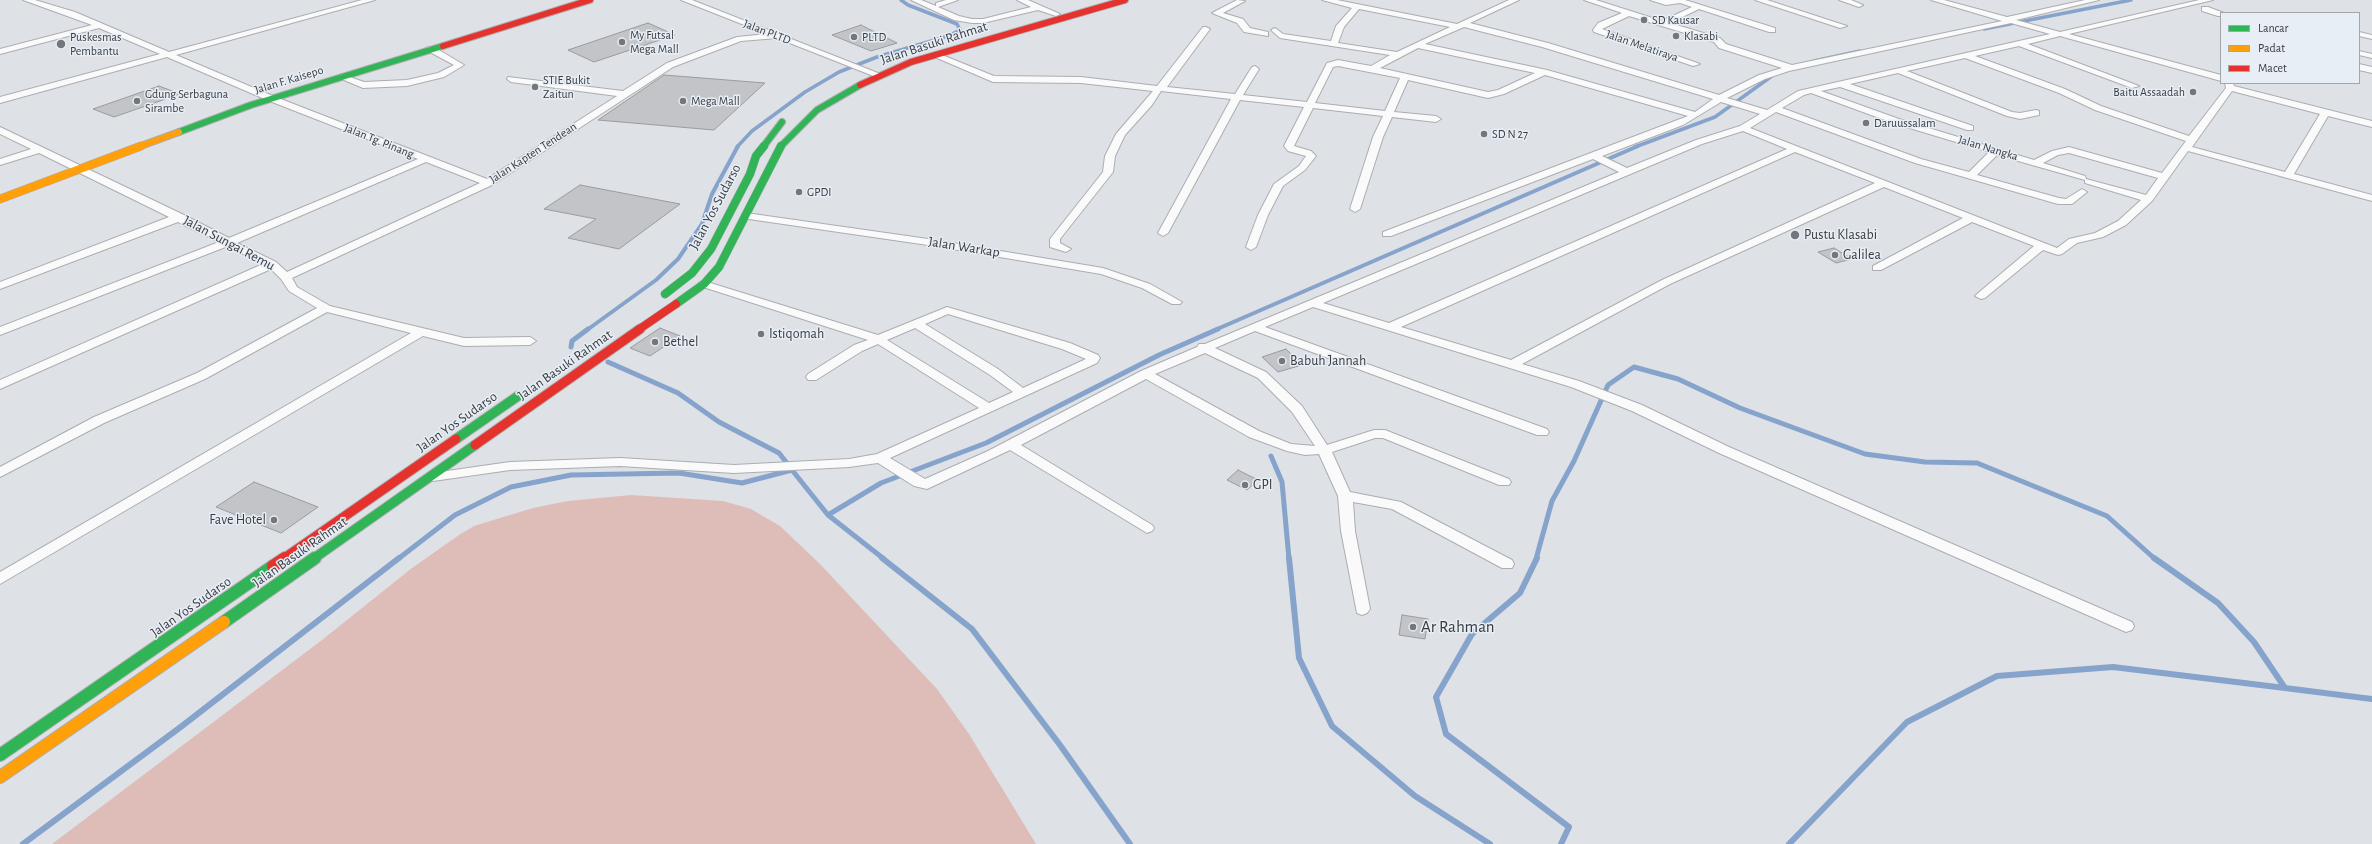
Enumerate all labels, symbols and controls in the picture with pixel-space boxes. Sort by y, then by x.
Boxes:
legend [2220,12,2360,84]
place label: SD Kausar [1652,13,1699,27]
marker: SD Kausar [1639,15,1649,25]
street label: Jalan PLTD [741,16,793,48]
street label: Jalan Basuki Rahmat [878,18,990,68]
text: Lancar [2258,22,2288,34]
street label: Jalan Melatiraya [1604,27,1680,65]
place label: My Futsal Mega Mall [630,28,679,56]
place label: Klasabi [1684,29,1718,43]
place label: Puskesmas Pembantu [70,30,121,58]
place label: PLTD [862,30,886,44]
marker: Klasabi [1671,31,1681,41]
marker: PLTD [849,32,859,42]
marker: My Futsal Mega Mall [617,37,627,47]
marker: Puskesmas Pembantu [55,38,67,50]
text: Padat [2258,42,2285,54]
text: Macet [2258,62,2287,74]
street label: Jalan F. Kaisepo [253,63,325,97]
place label: STIE Bukit Zaitun [543,73,590,101]
marker: STIE Bukit Zaitun [530,82,540,92]
place label: Baitu Assaadah [2113,85,2185,99]
place label: Gdung Serbaguna Sirambe [145,87,228,115]
marker: Baitu Assaadah [2188,87,2198,97]
place label: Mega Mall [691,94,740,108]
marker: Gdung Serbaguna Sirambe [132,96,142,106]
marker: Mega Mall [678,96,688,106]
place label: Daruussalam [1874,116,1936,130]
marker: Daruussalam [1861,118,1871,128]
street label: Jalan Kapten Tendean [487,119,579,187]
street label: Jalan Tg. Pinang [342,120,416,162]
place label: SD N 27 [1492,127,1528,141]
marker: SD N 27 [1479,129,1489,139]
street label: Jalan Nangka [1956,132,2020,164]
street label: Jalan Yos Sudarso [685,161,745,253]
place label: GPDI [807,185,831,199]
marker: GPDI [794,187,804,197]
street label: Jalan Sungai Remu [180,212,278,274]
place label: Pustu Klasabi [1804,227,1877,243]
marker: Pustu Klasabi [1789,229,1801,241]
street label: Jalan Warkap [927,233,1001,261]
place label: Galilea [1843,247,1881,263]
marker: Galilea [1830,250,1840,260]
street label: Jalan Basuki Rahmat [515,326,615,404]
place label: Istiqomah [769,326,824,342]
marker: Istiqomah [756,329,766,339]
place label: Bethel [663,334,698,350]
marker: Bethel [650,337,660,347]
place label: Babuh Jannah [1290,353,1366,369]
marker: Babuh Jannah [1277,356,1287,366]
street label: Jalan Yos Sudarso [413,388,501,456]
place label: GPI [1253,477,1272,493]
marker: GPI [1240,480,1250,490]
place label: Fave Hotel [209,512,266,528]
street label: Jalan Basuki Rahmat [250,513,350,591]
marker: Fave Hotel [269,515,279,525]
street label: Jalan Yos Sudarso [147,573,235,641]
place label: Ar Rahman [1421,617,1495,637]
marker: Ar Rahman [1408,622,1418,632]

